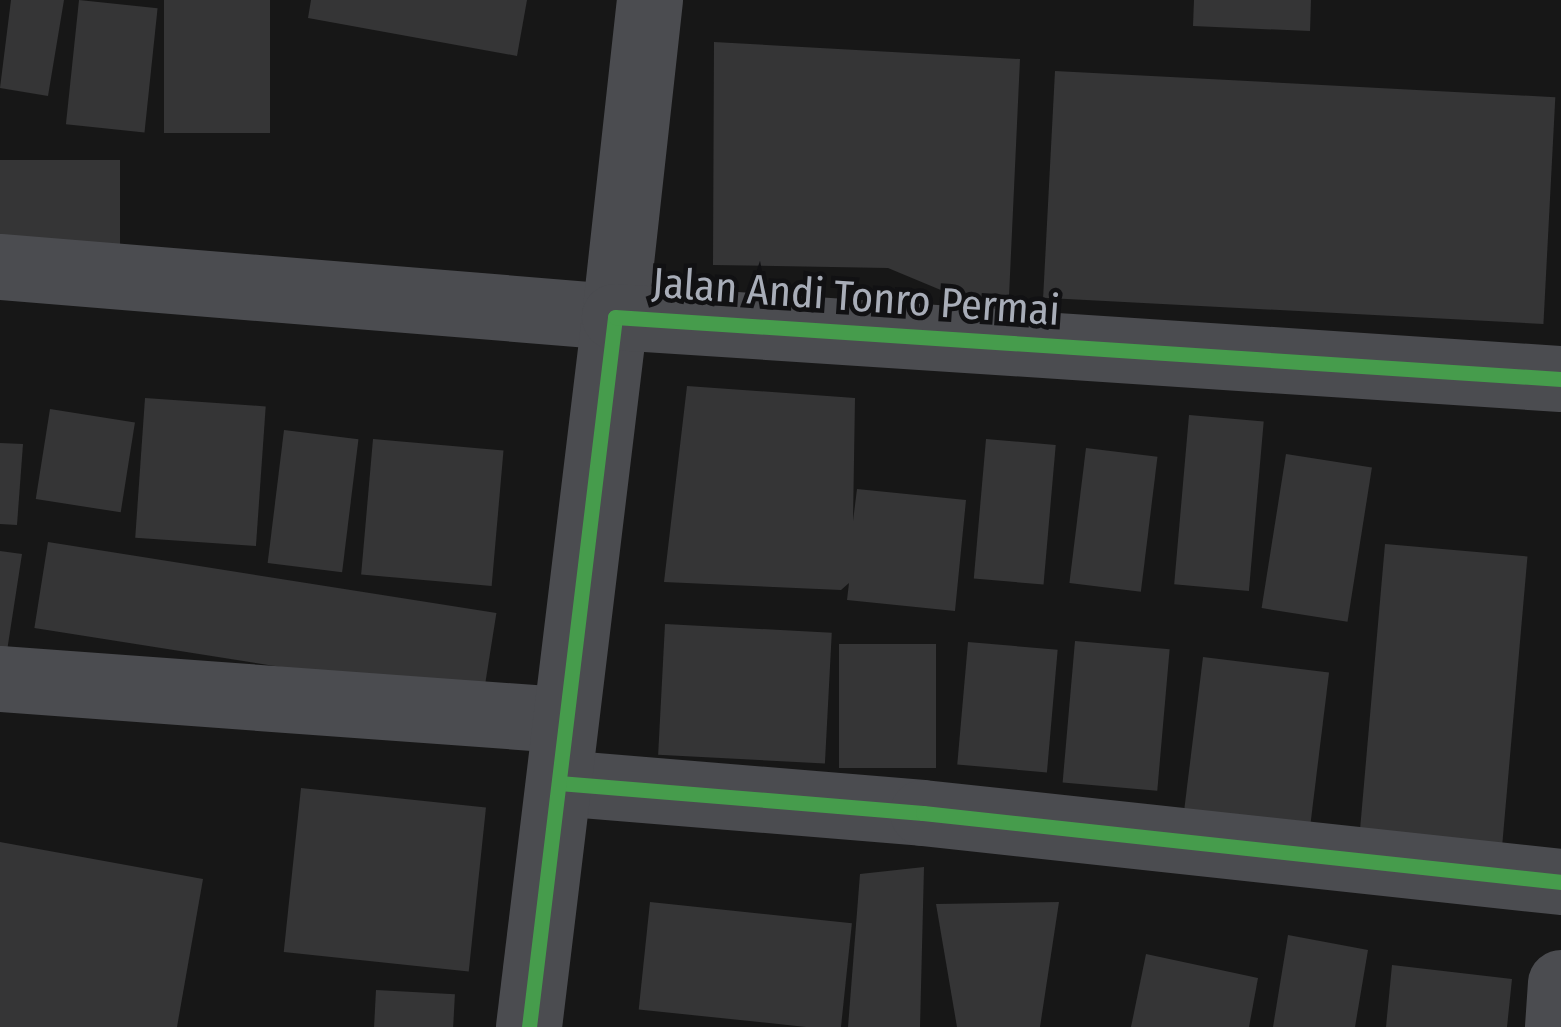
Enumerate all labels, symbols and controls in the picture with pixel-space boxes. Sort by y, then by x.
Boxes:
street label: Jalan Andi Tonro Permai [650,258,1062,336]

